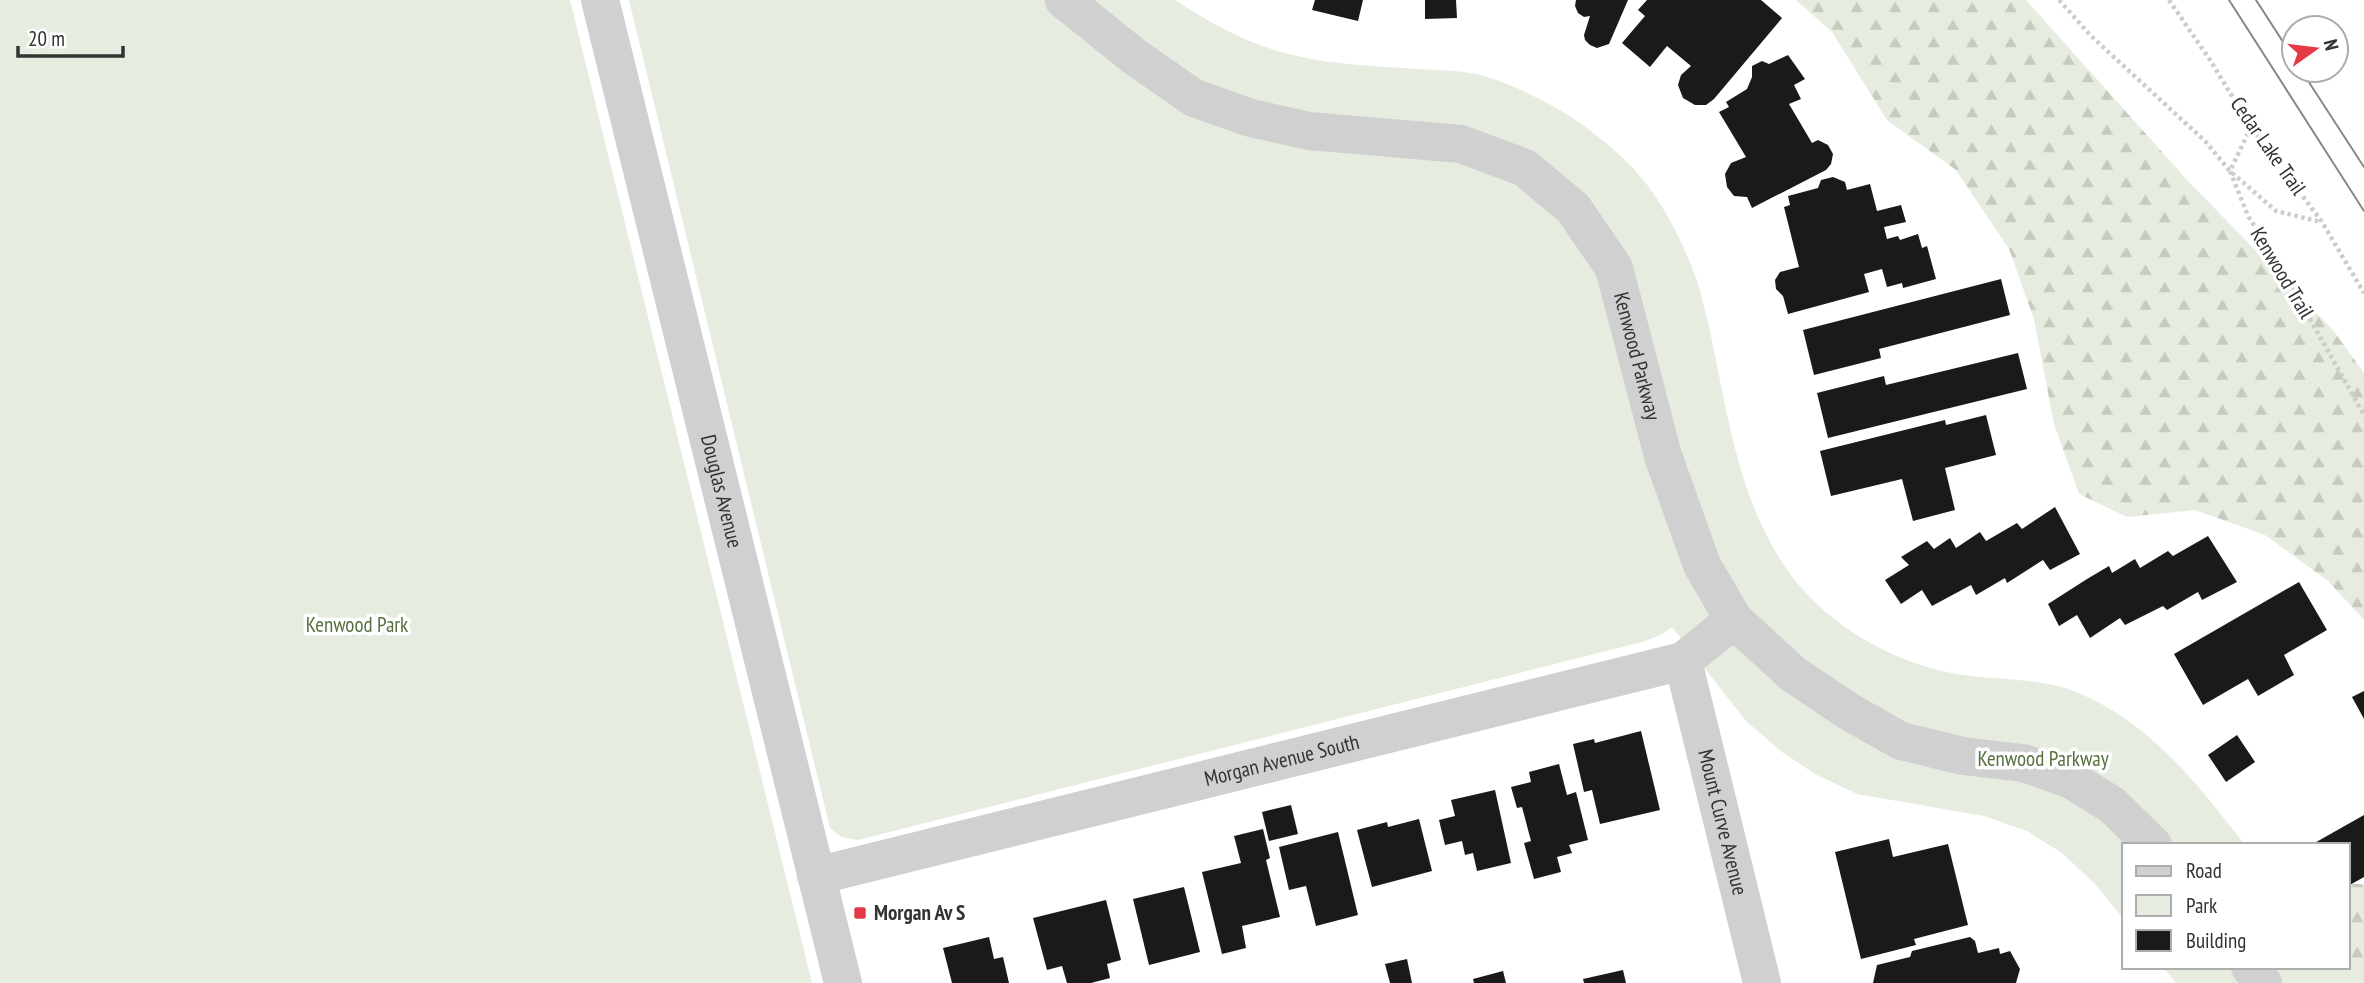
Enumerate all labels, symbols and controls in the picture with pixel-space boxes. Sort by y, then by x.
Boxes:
scale bar [18,14,122,58]
north arrow [2280,14,2350,84]
text: 20 m [28,25,65,52]
text: N [2319,37,2344,53]
street label: Cedar Lake Trail [2225,91,2312,200]
street label: Kenwood Trail [2245,222,2320,323]
street label: Kenwood Parkway [1608,289,1667,423]
street label: Douglas Avenue [695,432,749,551]
park label: Kenwood Park [306,611,408,638]
street label: Morgan Avenue South [1201,728,1362,792]
park label: Kenwood Parkway [1977,745,2109,772]
street label: Mount Curve Avenue [1692,746,1754,898]
legend [2122,843,2350,969]
text: Road [2186,857,2222,884]
text: Park [2186,892,2217,919]
place label: Morgan Av S [874,899,965,926]
marker: Morgan Av S [852,905,868,921]
text: Building [2186,927,2246,954]

